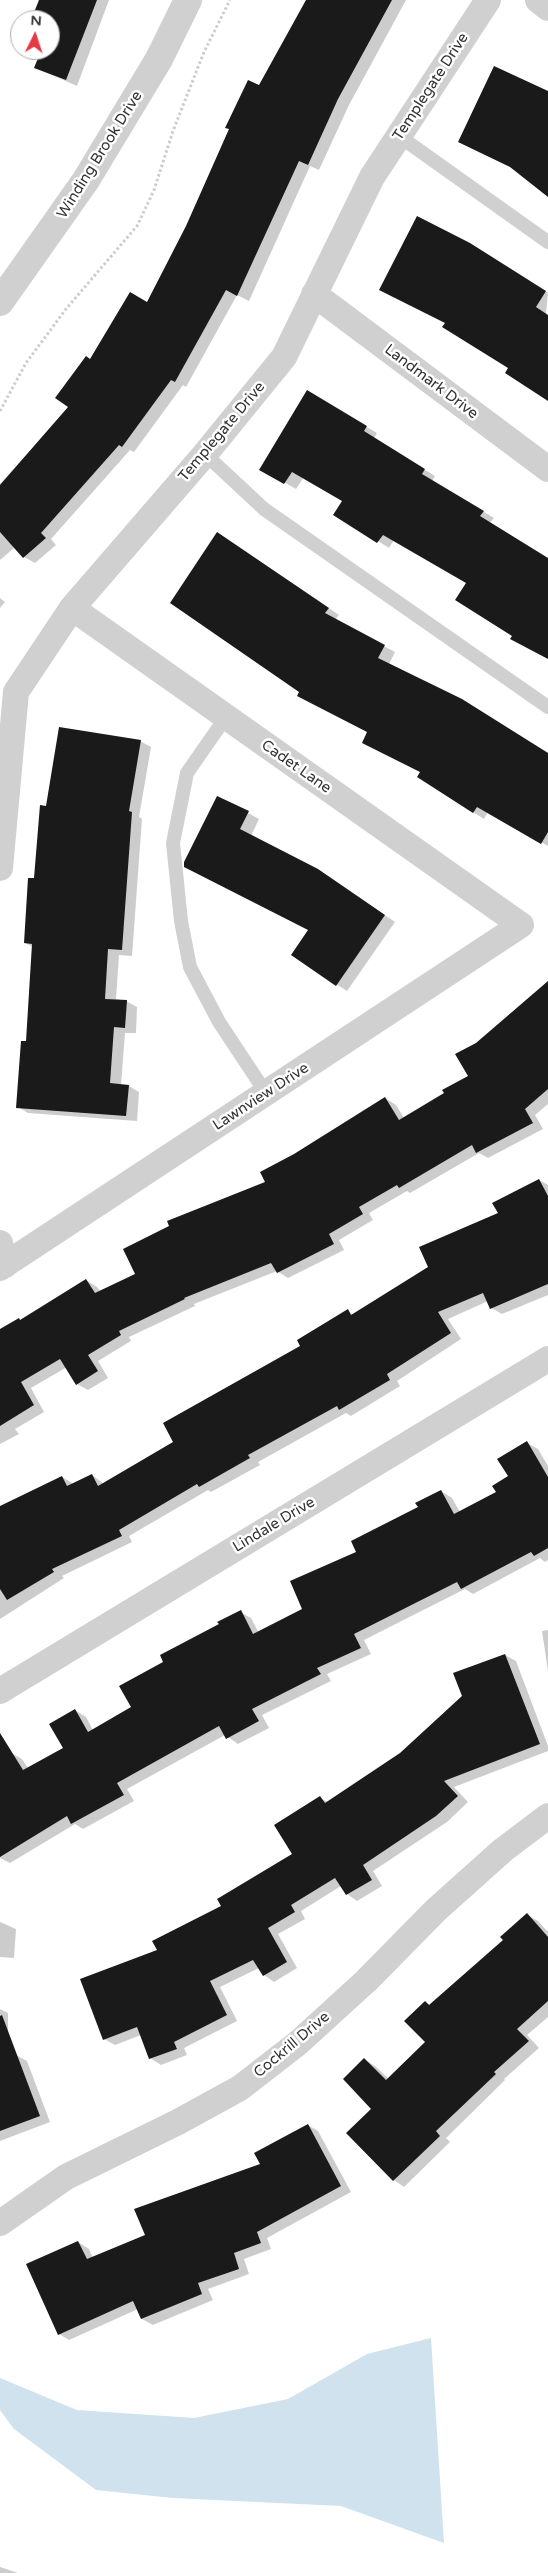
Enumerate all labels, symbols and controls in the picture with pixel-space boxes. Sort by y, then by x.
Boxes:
north arrow [10,10,60,60]
text: N [30,12,42,29]
street label: Templegate Drive [389,30,473,144]
street label: Winding Brook Drive [54,88,146,222]
street label: Landmark Drive [381,341,481,423]
street label: Templegate Drive [175,378,269,486]
street label: Cadet Lane [258,736,334,798]
street label: Lawnview Drive [210,1059,312,1135]
street label: Lindale Drive [230,1493,318,1557]
street label: Cockrill Drive [250,2008,334,2082]

